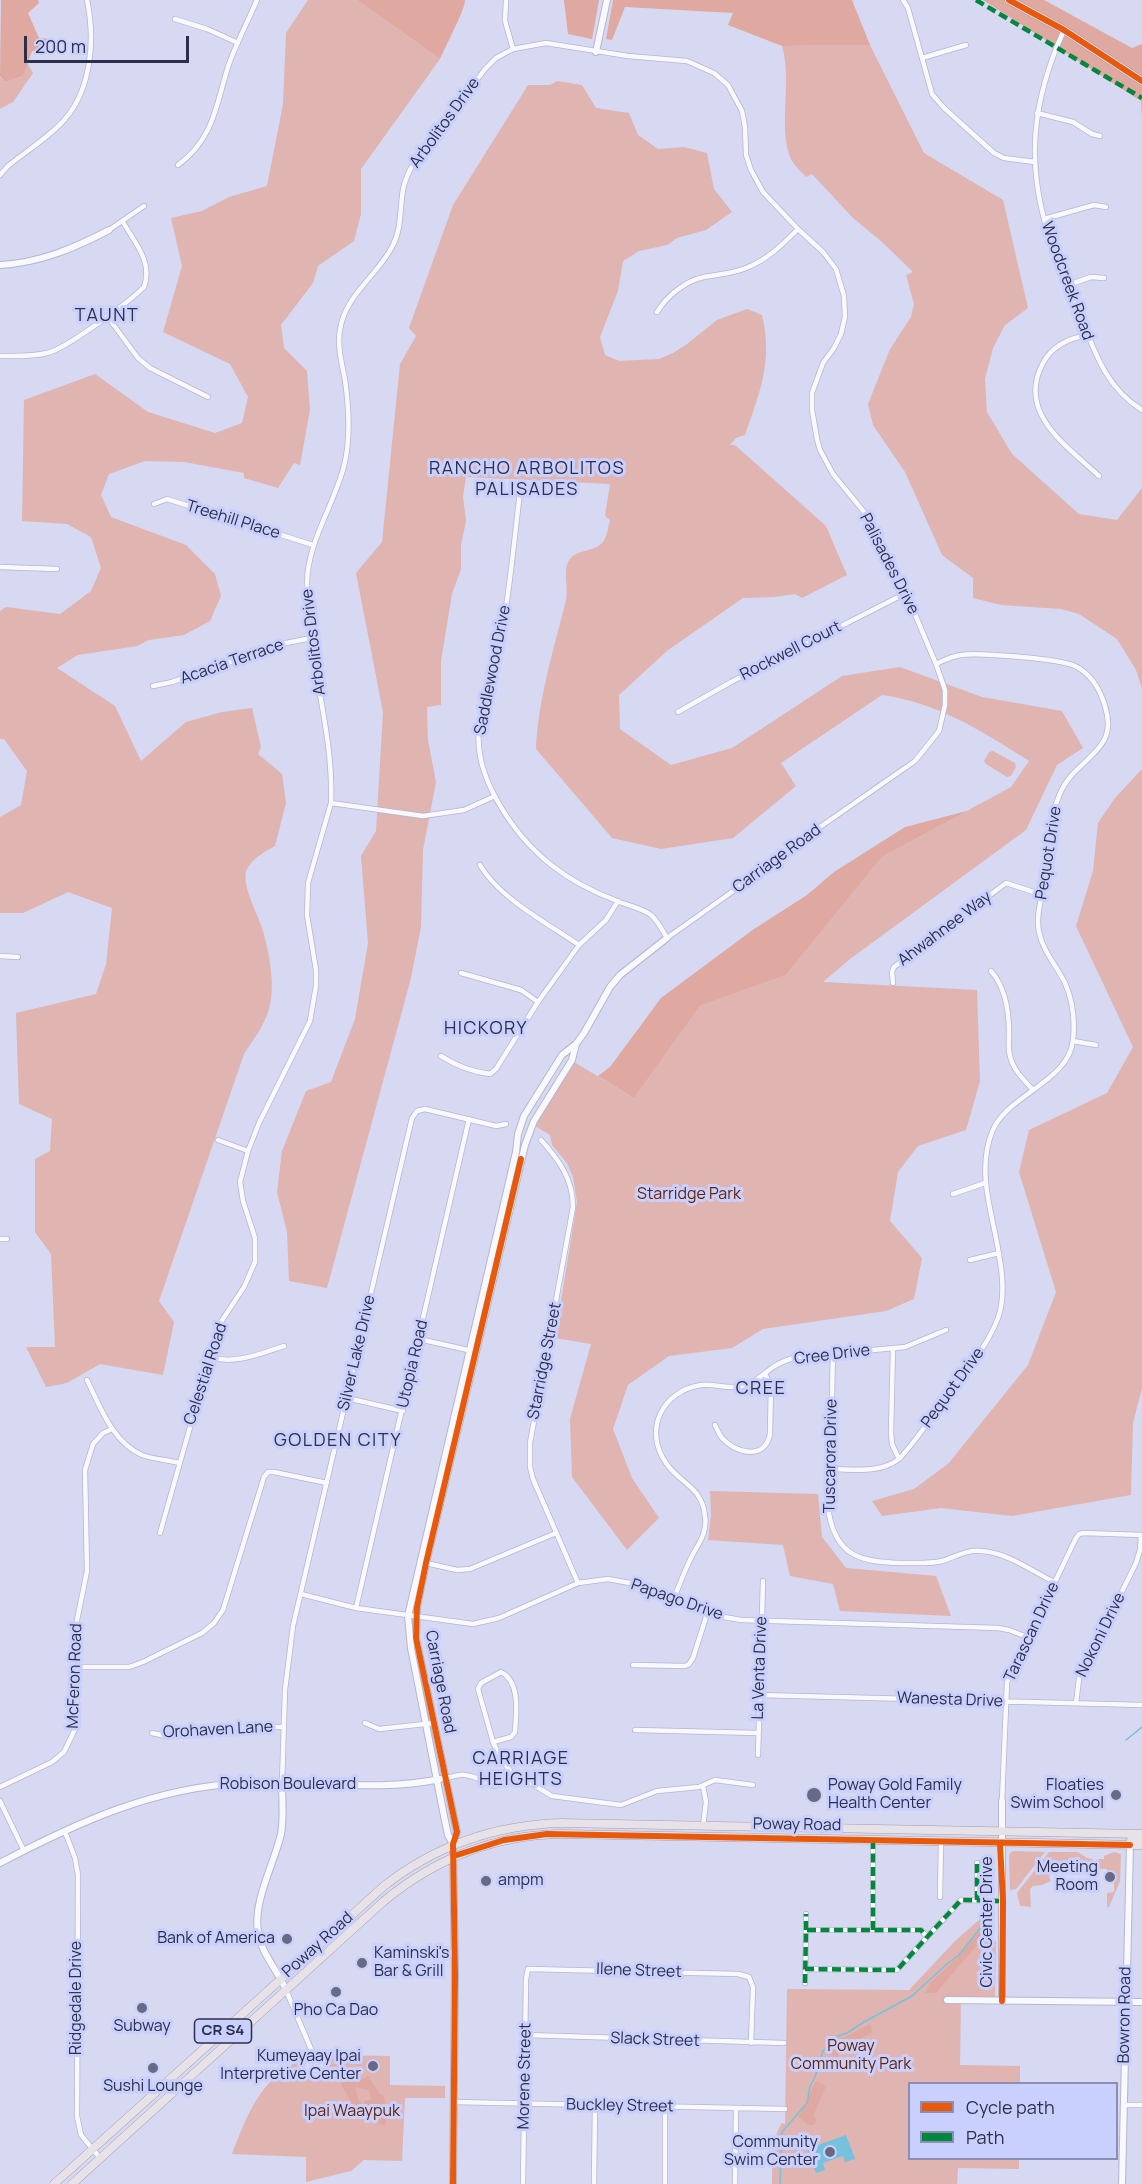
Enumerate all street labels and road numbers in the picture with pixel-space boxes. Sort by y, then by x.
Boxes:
street label: Arbolitos Drive [406,74,484,172]
street label: Woodcreek Road [1037,219,1097,343]
street label: Treehill Place [184,497,282,543]
street label: Palisades Drive [855,510,923,618]
street label: Arbolitos Drive [298,588,330,696]
street label: Saddlewood Drive [471,604,515,736]
street label: Rockwell Court [737,617,845,685]
street label: Acacia Terrace [178,635,286,689]
street label: Pequot Drive [1032,805,1066,901]
street label: Carriage Road [729,821,825,897]
street label: Ahwahnee Way [894,888,996,970]
street label: Silver Lake Drive [334,1293,380,1413]
street label: Starridge Street [524,1301,566,1421]
street label: Utopia Road [394,1318,432,1410]
street label: Celestial Road [180,1321,232,1427]
street label: Cree Drive [793,1341,871,1369]
street label: Pequot Drive [917,1344,989,1432]
street label: Tuscarora Drive [820,1399,842,1513]
street label: Papago Drive [628,1575,726,1625]
street label: Tarascan Drive [1001,1579,1063,1685]
street label: Nokoni Drive [1072,1590,1130,1680]
street label: La Venta Drive [749,1616,771,1720]
street label: McFeron Road [64,1623,86,1729]
street label: Carriage Road [421,1629,459,1735]
street label: Wanesta Drive [897,1689,1003,1711]
street label: Orohaven Lane [162,1718,274,1742]
street label: Robison Boulevard [220,1775,356,1795]
street label: Poway Road [753,1815,841,1835]
street label: Civic Center Drive [978,1857,998,1987]
street label: Poway Road [279,1908,357,1982]
street label: Ridgedale Drive [67,1941,87,2055]
street label: Ilene Street [596,1960,682,1982]
street label: Bowron Road [1115,1966,1135,2064]
road number: CR S4 [194,2019,252,2043]
street label: Morene Street [514,2023,536,2129]
street label: Slack Street [610,2029,700,2051]
street label: Buckley Street [566,2095,674,2117]

